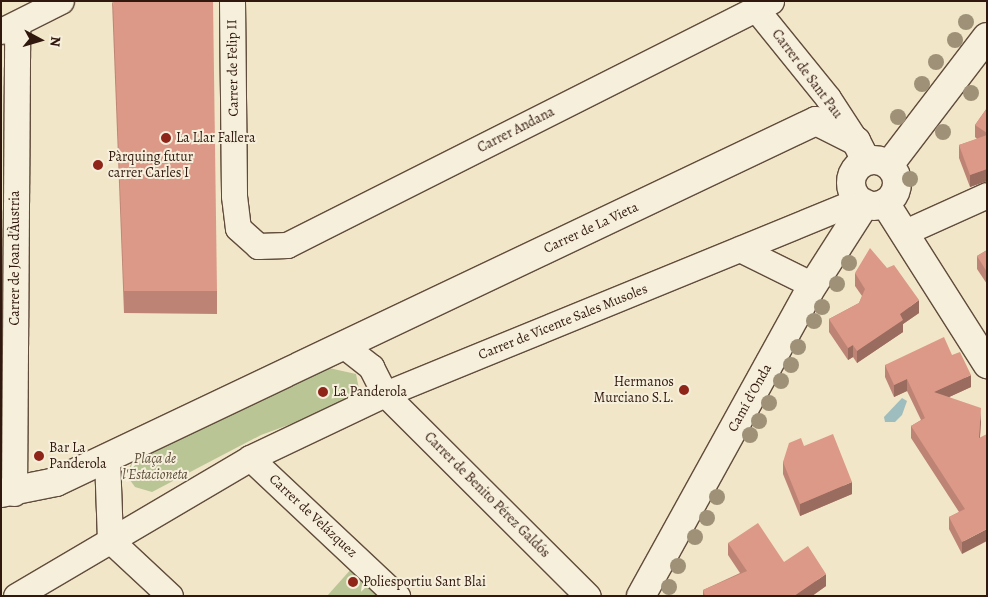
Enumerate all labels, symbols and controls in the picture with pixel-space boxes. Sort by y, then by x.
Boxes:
north arrow [15,15,65,65]
street label: Carrer de Felip II [224,19,242,117]
street label: Carrer de Sant Pau [768,26,846,122]
text: N [45,36,65,48]
street label: Carrer Andana [475,103,557,157]
place label: La Llar Fallera [176,130,256,146]
marker: La Llar Fallera [160,132,172,144]
place label: Pàrquing futur carrer Carles I [108,149,193,182]
marker: Pàrquing futur carrer Carles I [92,159,104,171]
street label: Carrer de Joan d'Àustria [7,191,23,325]
street label: Carrer de La Vieta [541,199,641,257]
street label: Carrer de Vicente Sales Musoles [476,280,650,364]
street label: Camí d'Onda [724,361,776,435]
place label: Hermanos Murciano S.L. [594,374,674,407]
place label: La Panderola [333,384,407,400]
marker: Hermanos Murciano S.L. [678,384,690,396]
marker: La Panderola [317,386,329,398]
street label: Carrer de Benito Pérez Galdós [421,429,553,561]
place label: Bar La Panderola [49,440,107,472]
marker: Bar La Panderola [33,450,45,462]
park label: Plaça de l'Estacioneta [122,451,188,484]
street label: Carrer de Velázquez [265,471,361,561]
place label: Poliesportiu Sant Blai [363,574,486,590]
marker: Poliesportiu Sant Blai [347,576,359,588]

